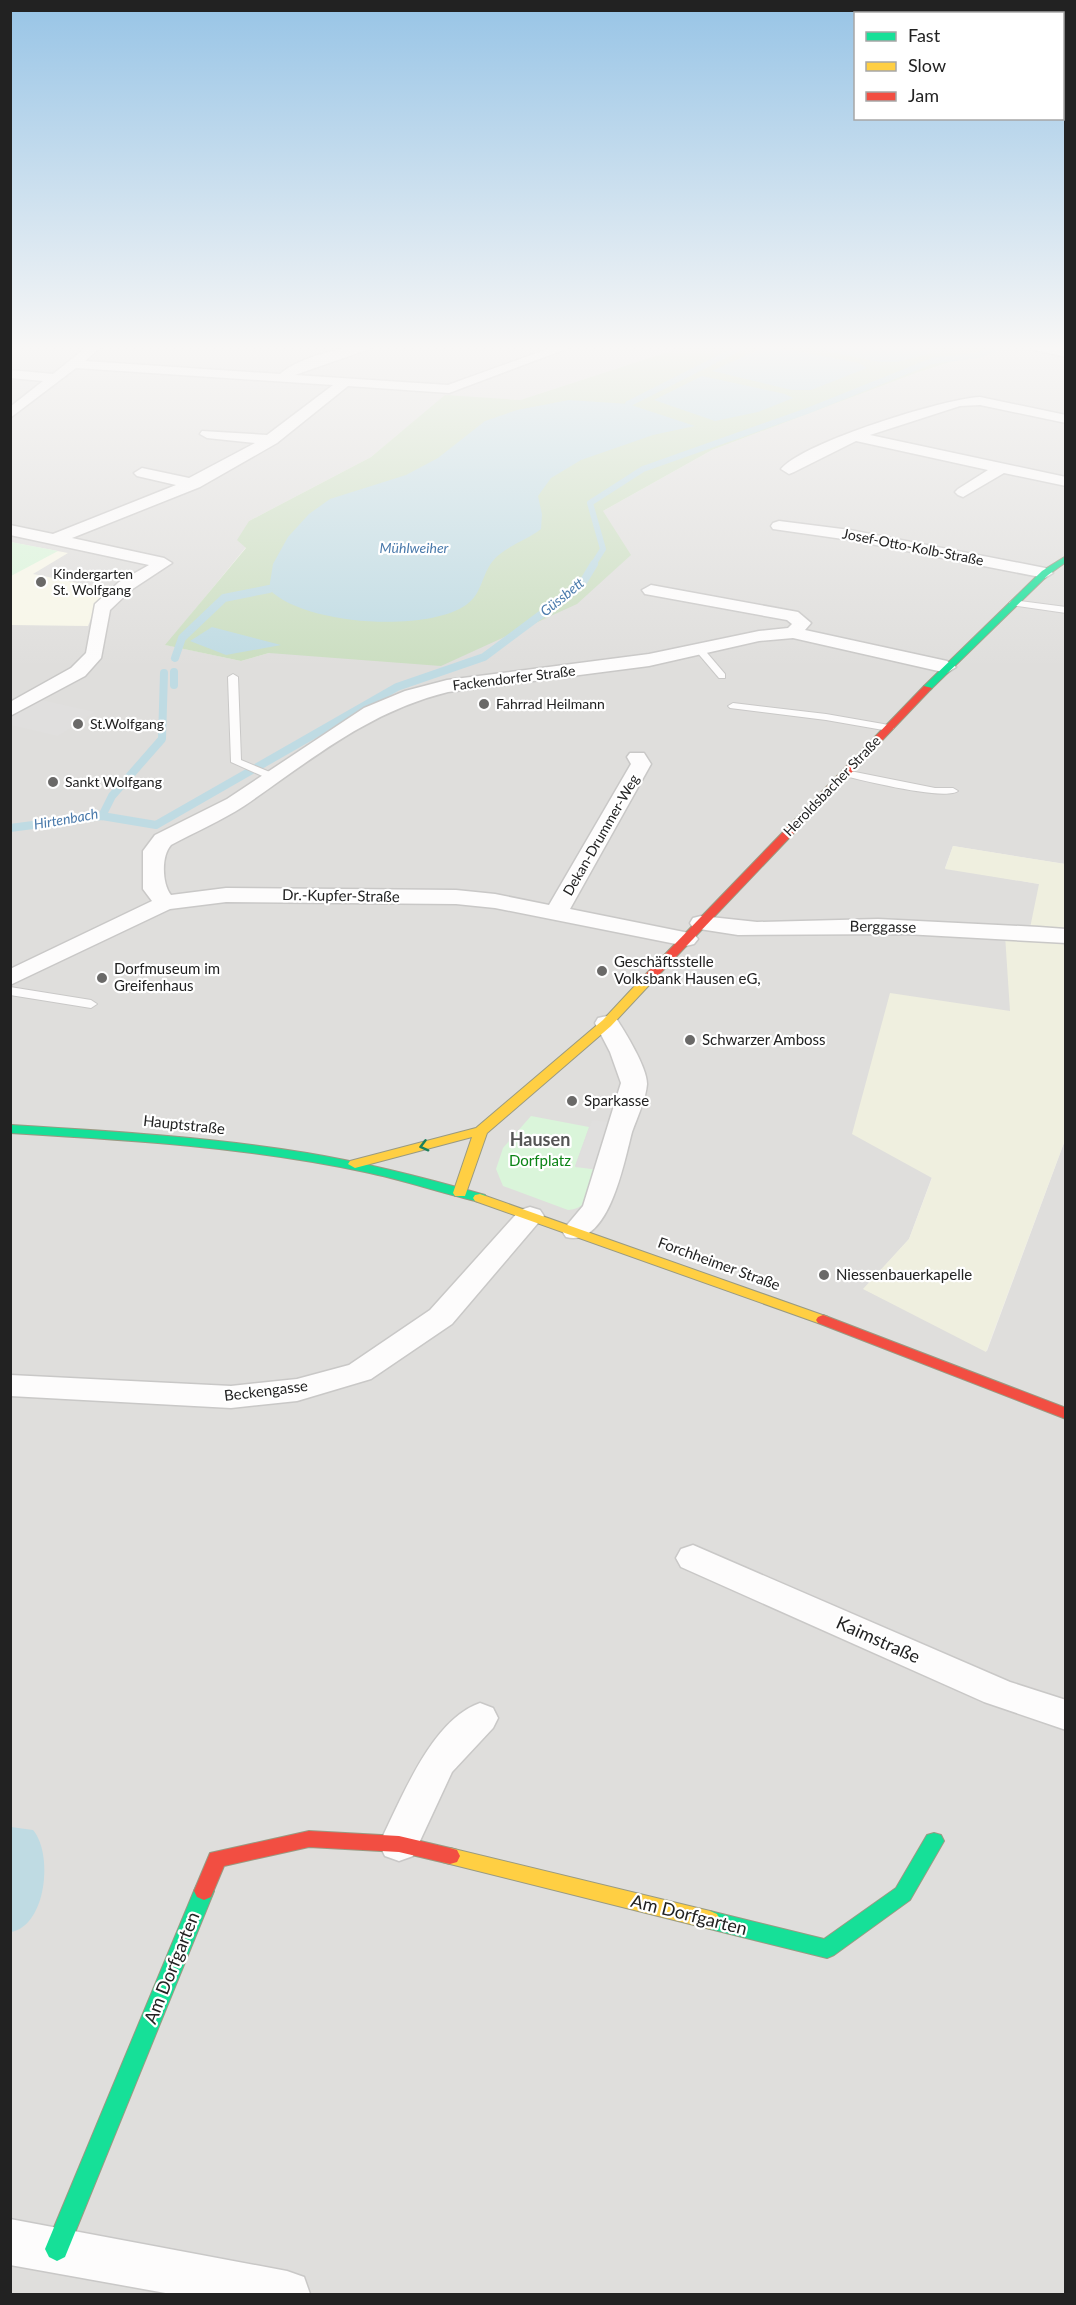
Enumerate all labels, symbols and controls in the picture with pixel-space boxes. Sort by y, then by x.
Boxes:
legend [854,12,1064,120]
text: Fast [908,24,941,46]
text: Slow [908,54,946,76]
text: Jam [908,84,939,106]
street label: Josef-Otto-Kolb-Straße [841,524,985,569]
water label: Mühlweiher [380,539,449,556]
place label: Kindergarten St. Wolfgang [53,565,133,598]
water label: Güssbett [536,574,587,619]
marker: Kindergarten St. Wolfgang [34,575,48,589]
street label: Fackendorfer Straße [452,662,576,693]
place label: Fahrrad Heilmann [496,695,605,712]
marker: Fahrrad Heilmann [477,697,491,711]
place label: St.Wolfgang [90,715,164,732]
marker: St.Wolfgang [71,717,85,731]
street label: Heroldsbacher Straße [779,732,884,839]
street label: Dekan-Drummer-Weg [559,771,642,898]
place label: Sankt Wolfgang [65,773,162,790]
marker: Sankt Wolfgang [46,775,60,789]
water label: Hirtenbach [32,804,99,833]
street label: Dr.-Kupfer-Straße [282,885,400,905]
street label: Berggasse [849,916,917,936]
place label: Geschäftsstelle Volksbank Hausen eG, [614,952,761,987]
place label: Dorfmuseum im Greifenhaus [114,959,220,994]
marker: Geschäftsstelle Volksbank Hausen eG, [595,964,609,978]
marker: Dorfmuseum im Greifenhaus [95,971,109,985]
place label: Schwarzer Amboss [702,1030,826,1048]
marker: Schwarzer Amboss [683,1033,697,1047]
place label: Sparkasse [584,1091,649,1109]
marker: Sparkasse [565,1094,579,1108]
street label: Hauptstraße [142,1111,226,1137]
district label: Hausen [510,1128,570,1150]
one-way arrow [419,1138,429,1151]
park label: Dorfplatz [509,1151,571,1169]
street label: Forchheimer Straße [656,1233,783,1294]
place label: Niessenbauerkapelle [836,1265,972,1283]
marker: Niessenbauerkapelle [817,1268,831,1282]
street label: Beckengasse [223,1376,309,1404]
street label: Kaimstraße [833,1611,924,1667]
street label: Am Dorfgarten [629,1889,750,1939]
street label: Am Dorfgarten [139,1908,204,2027]

